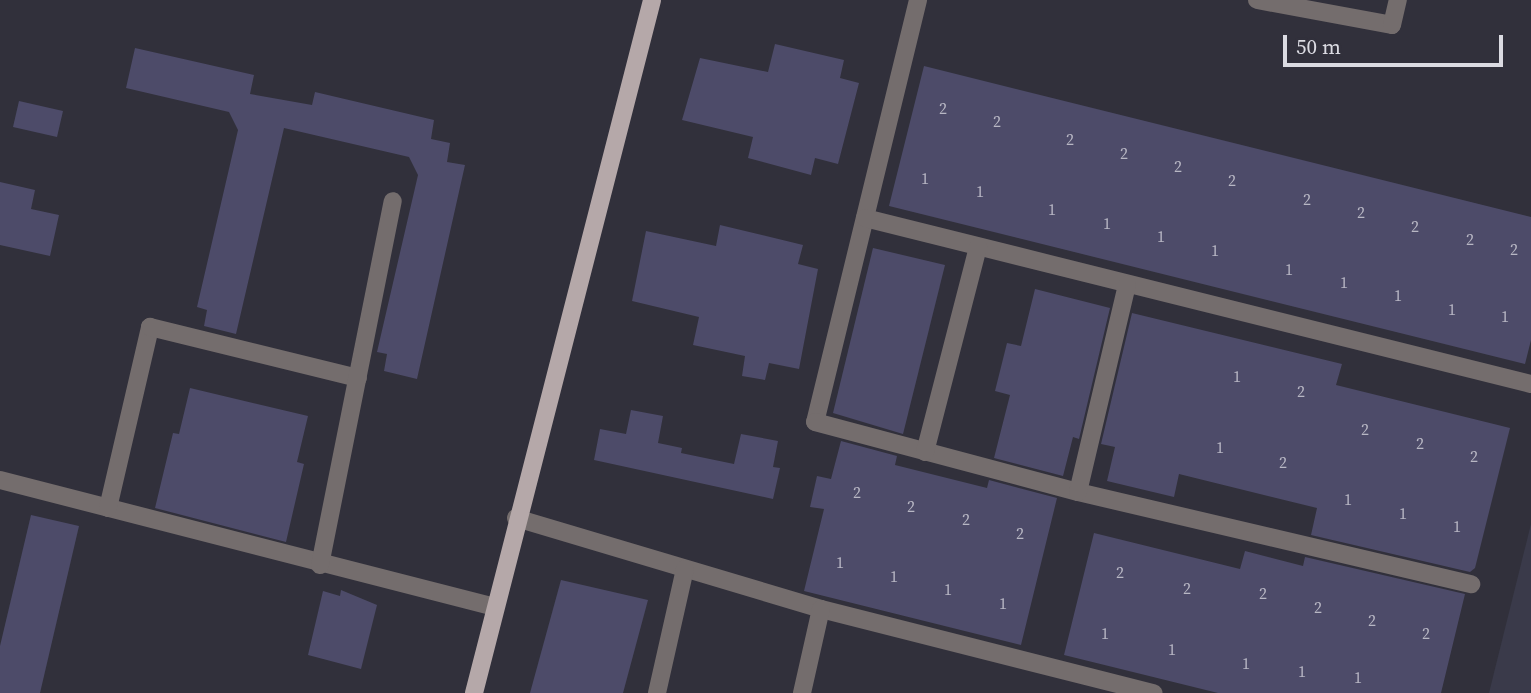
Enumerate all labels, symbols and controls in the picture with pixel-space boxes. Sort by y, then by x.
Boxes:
scale bar [1286,21,1506,65]
text: 50 m [1296,32,1341,61]
house number: 2 [939,98,947,118]
house number: 2 [993,111,1001,131]
house number: 2 [1066,129,1074,149]
house number: 2 [1120,143,1128,163]
house number: 2 [1174,156,1182,176]
house number: 1 [921,168,929,188]
house number: 2 [1228,170,1236,190]
house number: 1 [976,181,984,201]
house number: 2 [1303,189,1311,209]
house number: 1 [1048,199,1056,219]
house number: 2 [1357,202,1365,222]
house number: 1 [1103,213,1111,233]
house number: 2 [1411,216,1419,236]
house number: 1 [1157,226,1165,246]
house number: 2 [1466,229,1474,249]
house number: 2 [1510,239,1518,259]
house number: 1 [1211,240,1219,260]
house number: 1 [1285,259,1293,279]
house number: 1 [1340,272,1348,292]
house number: 1 [1394,285,1402,305]
house number: 1 [1448,299,1456,319]
house number: 1 [1501,306,1509,326]
house number: 1 [1233,366,1241,386]
house number: 2 [1297,381,1305,401]
house number: 2 [1361,419,1369,439]
house number: 2 [1416,433,1424,453]
house number: 1 [1216,437,1224,457]
house number: 2 [1470,446,1478,466]
house number: 2 [1279,452,1287,472]
house number: 2 [853,482,861,502]
house number: 1 [1344,489,1352,509]
house number: 2 [907,496,915,516]
house number: 1 [1399,503,1407,523]
house number: 2 [962,509,970,529]
house number: 1 [1453,516,1461,536]
house number: 2 [1016,523,1024,543]
house number: 1 [836,552,844,572]
house number: 2 [1116,562,1124,582]
house number: 1 [890,566,898,586]
house number: 2 [1183,578,1191,598]
house number: 1 [944,579,952,599]
house number: 2 [1259,583,1267,603]
house number: 1 [999,593,1007,613]
house number: 2 [1314,597,1322,617]
house number: 2 [1368,610,1376,630]
house number: 1 [1101,623,1109,643]
house number: 2 [1422,623,1430,643]
house number: 1 [1168,639,1176,659]
house number: 1 [1242,653,1250,673]
house number: 1 [1298,661,1306,681]
house number: 1 [1354,667,1362,687]

